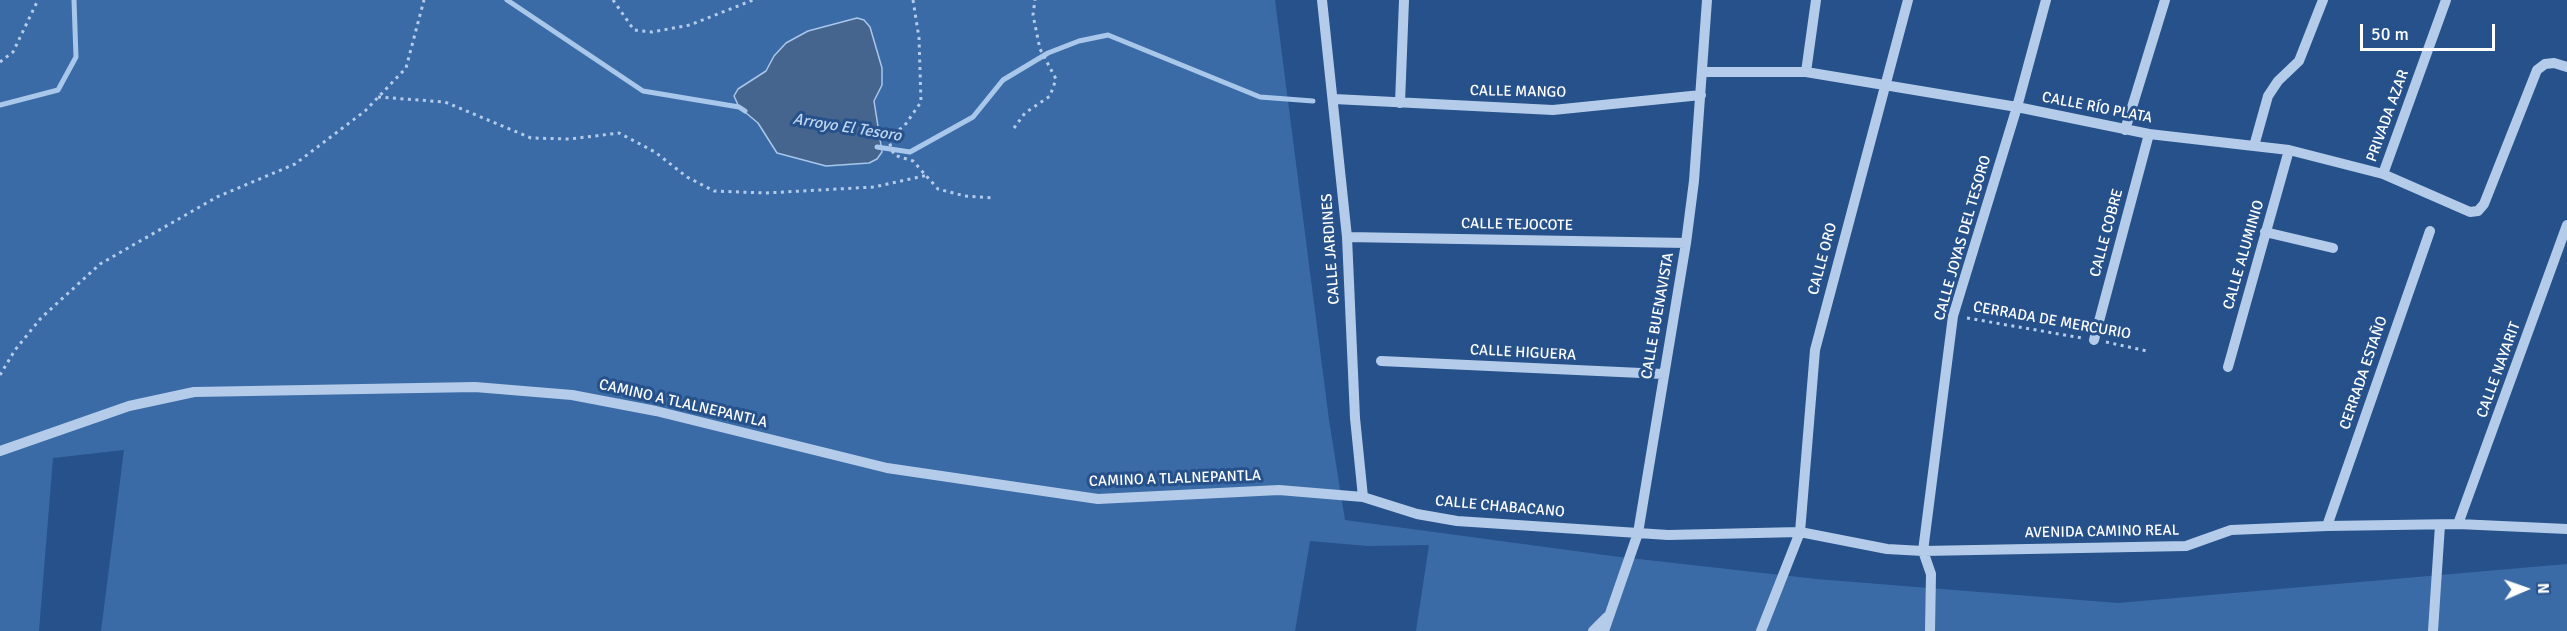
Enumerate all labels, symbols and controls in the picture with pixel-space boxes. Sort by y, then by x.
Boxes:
scale bar [2363,12,2498,50]
text: 50 m [2371,23,2409,45]
street label: PRIVADA AZAR [2363,67,2413,165]
street label: CALLE MANGO [1470,82,1566,102]
street label: CALLE RÍO PLATA [2040,88,2154,128]
water label: Arroyo El Tesoro [791,110,903,146]
street label: CALLE JOYAS DEL TESORO [1931,153,1995,323]
street label: CALLE COBRE [2087,187,2127,279]
street label: CALLE JARDINES [1318,193,1344,305]
street label: CALLE ALUMINIO [2220,198,2268,312]
street label: CALLE TEJOCOTE [1461,215,1573,235]
street label: CALLE ORO [1805,221,1841,297]
street label: CALLE BUENAVISTA [1638,251,1678,381]
street label: CERRADA DE MERCURIO [1972,298,2132,344]
street label: CERRADA ESTAÑO [2336,314,2392,432]
street label: CALLE NAYARIT [2473,320,2525,420]
street label: CALLE HIGUERA [1469,341,1577,365]
street label: CAMINO A TLALNEPANTLA [597,376,769,432]
street label: CAMINO A TLALNEPANTLA [1089,467,1261,491]
street label: CALLE CHABACANO [1434,492,1566,522]
street label: AVENIDA CAMINO REAL [2025,522,2179,542]
north arrow [2495,559,2555,619]
text: N [2533,582,2553,594]

